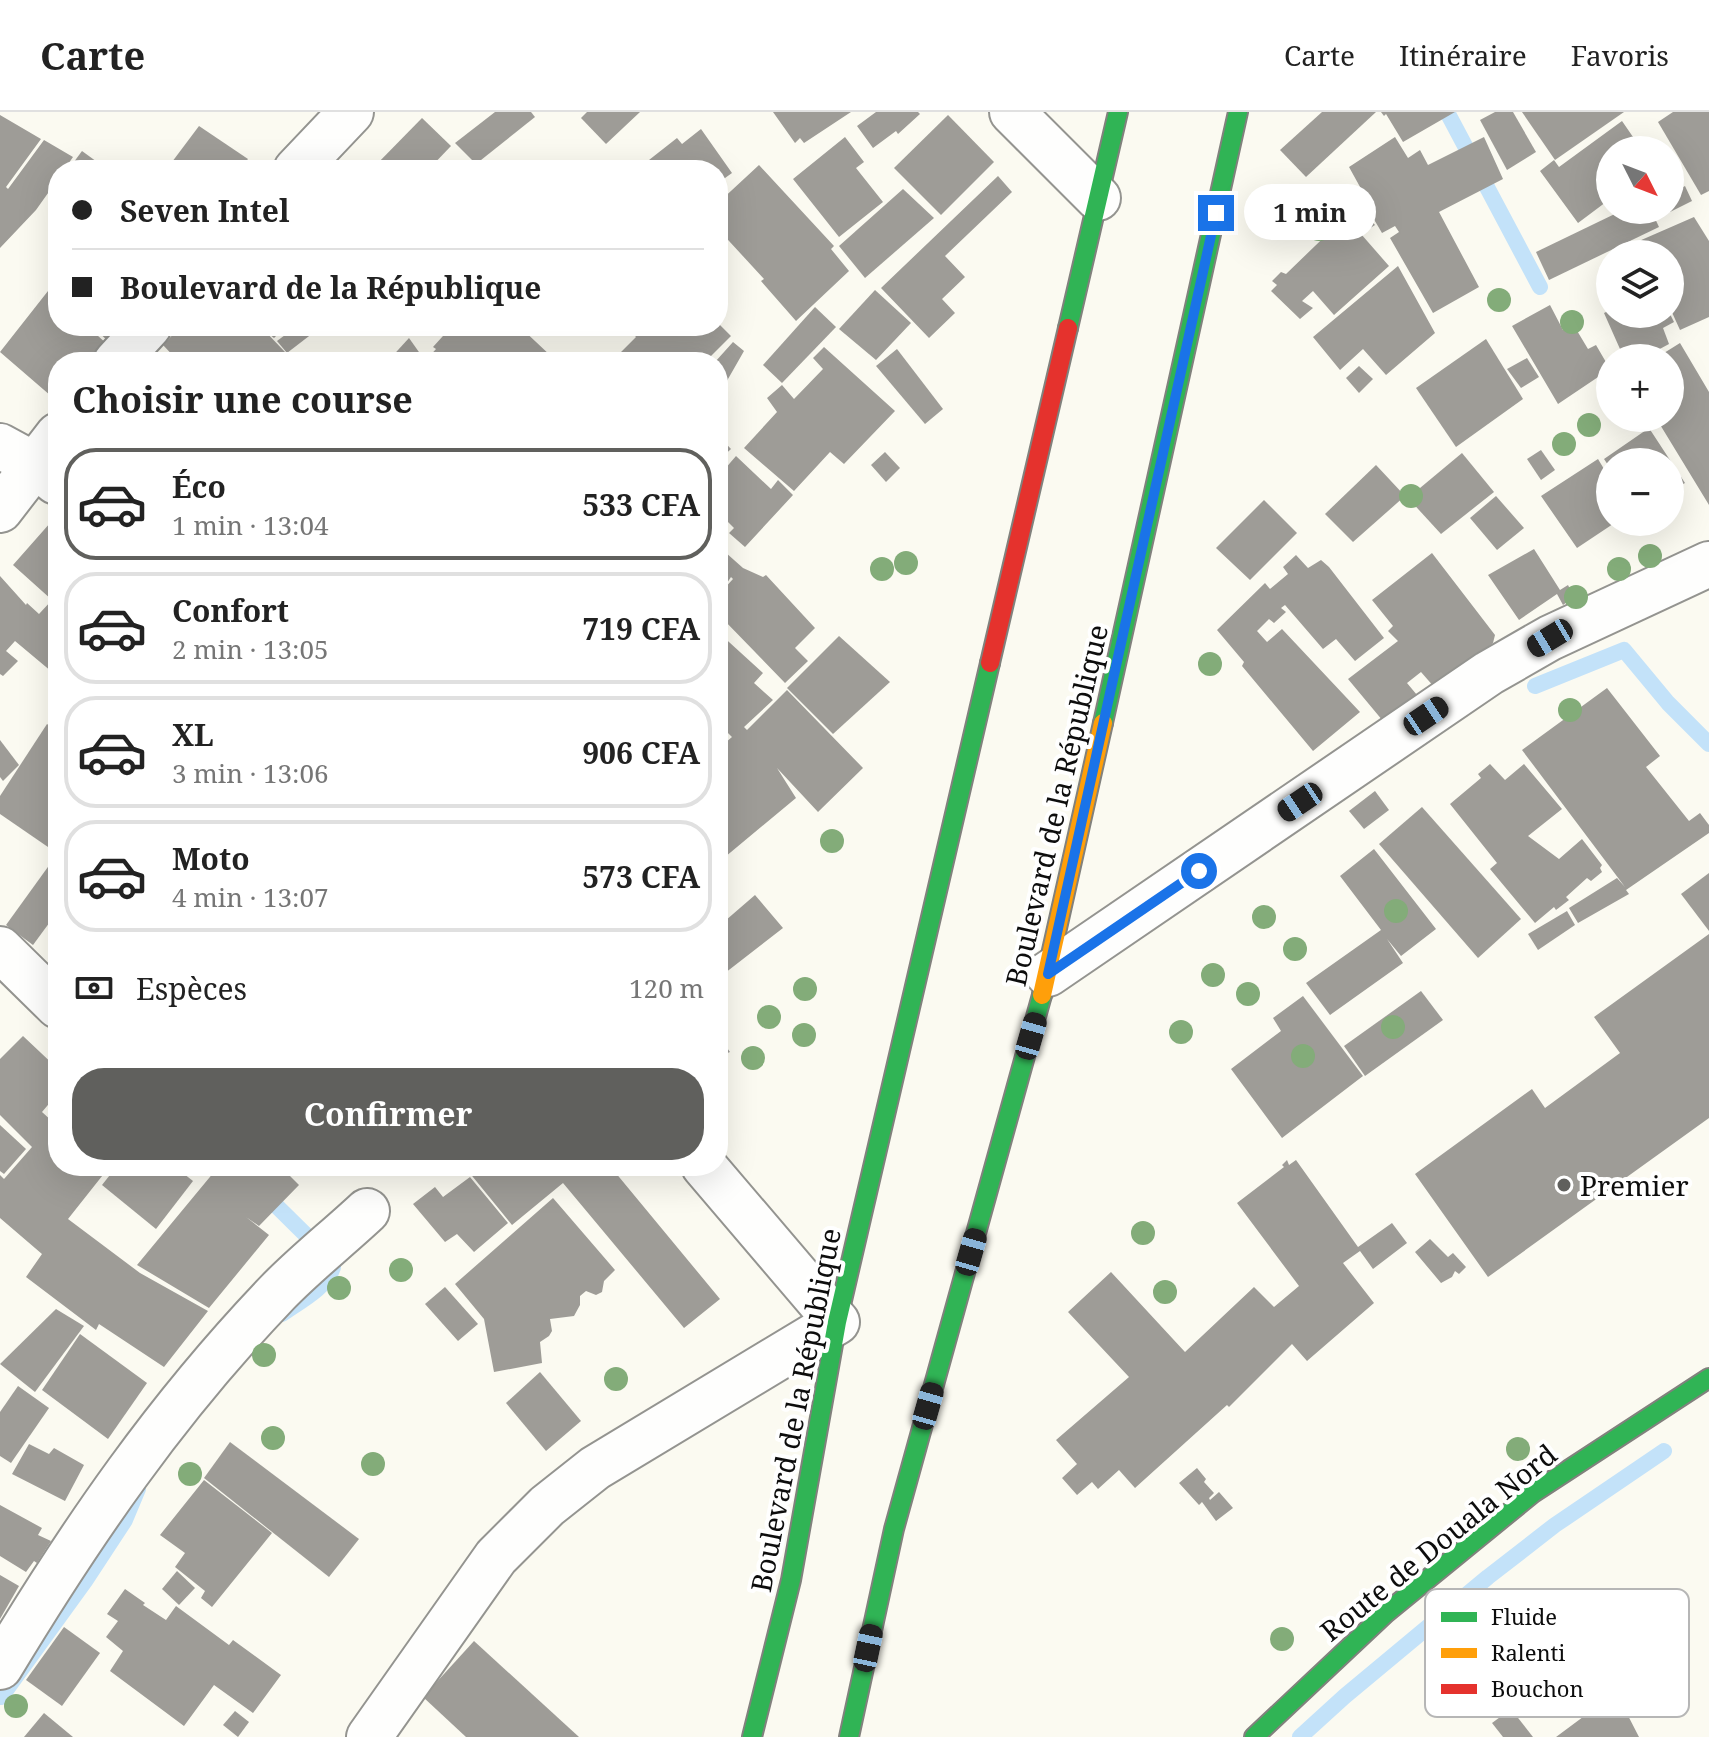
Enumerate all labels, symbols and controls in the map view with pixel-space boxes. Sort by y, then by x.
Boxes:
text: Carte [40,29,145,81]
text: Carte [1284,36,1355,74]
text: Itinéraire [1399,36,1527,74]
text: Favoris [1571,36,1669,74]
north arrow [1596,136,1684,224]
map controls [1596,136,1684,536]
callout: 1 min [1244,185,1376,241]
text: Seven Intel [120,190,290,231]
text: 1 min [1273,194,1347,230]
route end [1198,195,1234,231]
button: layers [1596,240,1684,328]
text: Boulevard de la République [120,267,541,308]
button: + [1596,344,1684,432]
text: Choisir une course [72,375,413,424]
button: − [1596,448,1684,536]
text: Éco [172,466,226,507]
icon: car [76,468,148,540]
text: 533 CFA [582,484,700,525]
text: 1 min · 13:04 [172,507,329,543]
text: Confort [172,590,289,631]
icon: car [76,592,148,664]
text: 719 CFA [582,608,700,649]
car [1523,615,1577,661]
street label: Boulevard de la République [996,621,1116,989]
text: 2 min · 13:05 [172,631,329,667]
car [1399,693,1453,739]
text: XL [172,714,214,755]
icon: car [76,716,148,788]
text: 906 CFA [582,732,700,773]
text: 3 min · 13:06 [172,755,329,791]
car [1273,779,1327,825]
text: Moto [172,838,250,879]
icon: car [76,840,148,912]
route start [1181,853,1217,889]
text: 573 CFA [582,856,700,897]
text: 4 min · 13:07 [172,879,329,915]
icon: cash [72,966,116,1010]
text: Espèces [136,968,247,1009]
text: 120 m [629,970,704,1006]
car [1013,1010,1049,1062]
button: Confirmer [72,1068,704,1160]
place label: Premier [1580,1166,1689,1204]
marker: Premier [1555,1176,1573,1194]
street label: Boulevard de la République [741,1225,849,1595]
car [953,1226,989,1278]
car [910,1380,946,1432]
street label: Route de Douala Nord [1312,1435,1564,1649]
legend [1425,1589,1689,1717]
text: Fluide [1491,1601,1557,1631]
car [851,1622,885,1674]
text: Ralenti [1491,1637,1565,1667]
text: Bouchon [1491,1673,1584,1703]

